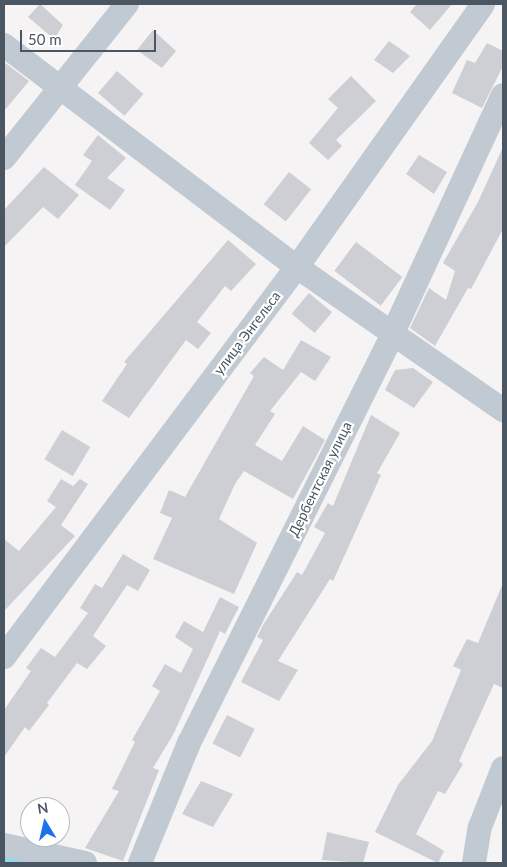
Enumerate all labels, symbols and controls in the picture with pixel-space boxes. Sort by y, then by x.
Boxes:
scale bar [22,20,159,52]
text: 50 m [28,30,62,48]
street label: улица Энгельса [210,288,284,378]
street label: Дербентская улица [285,419,355,539]
north arrow [20,797,70,847]
text: N [36,798,49,817]

